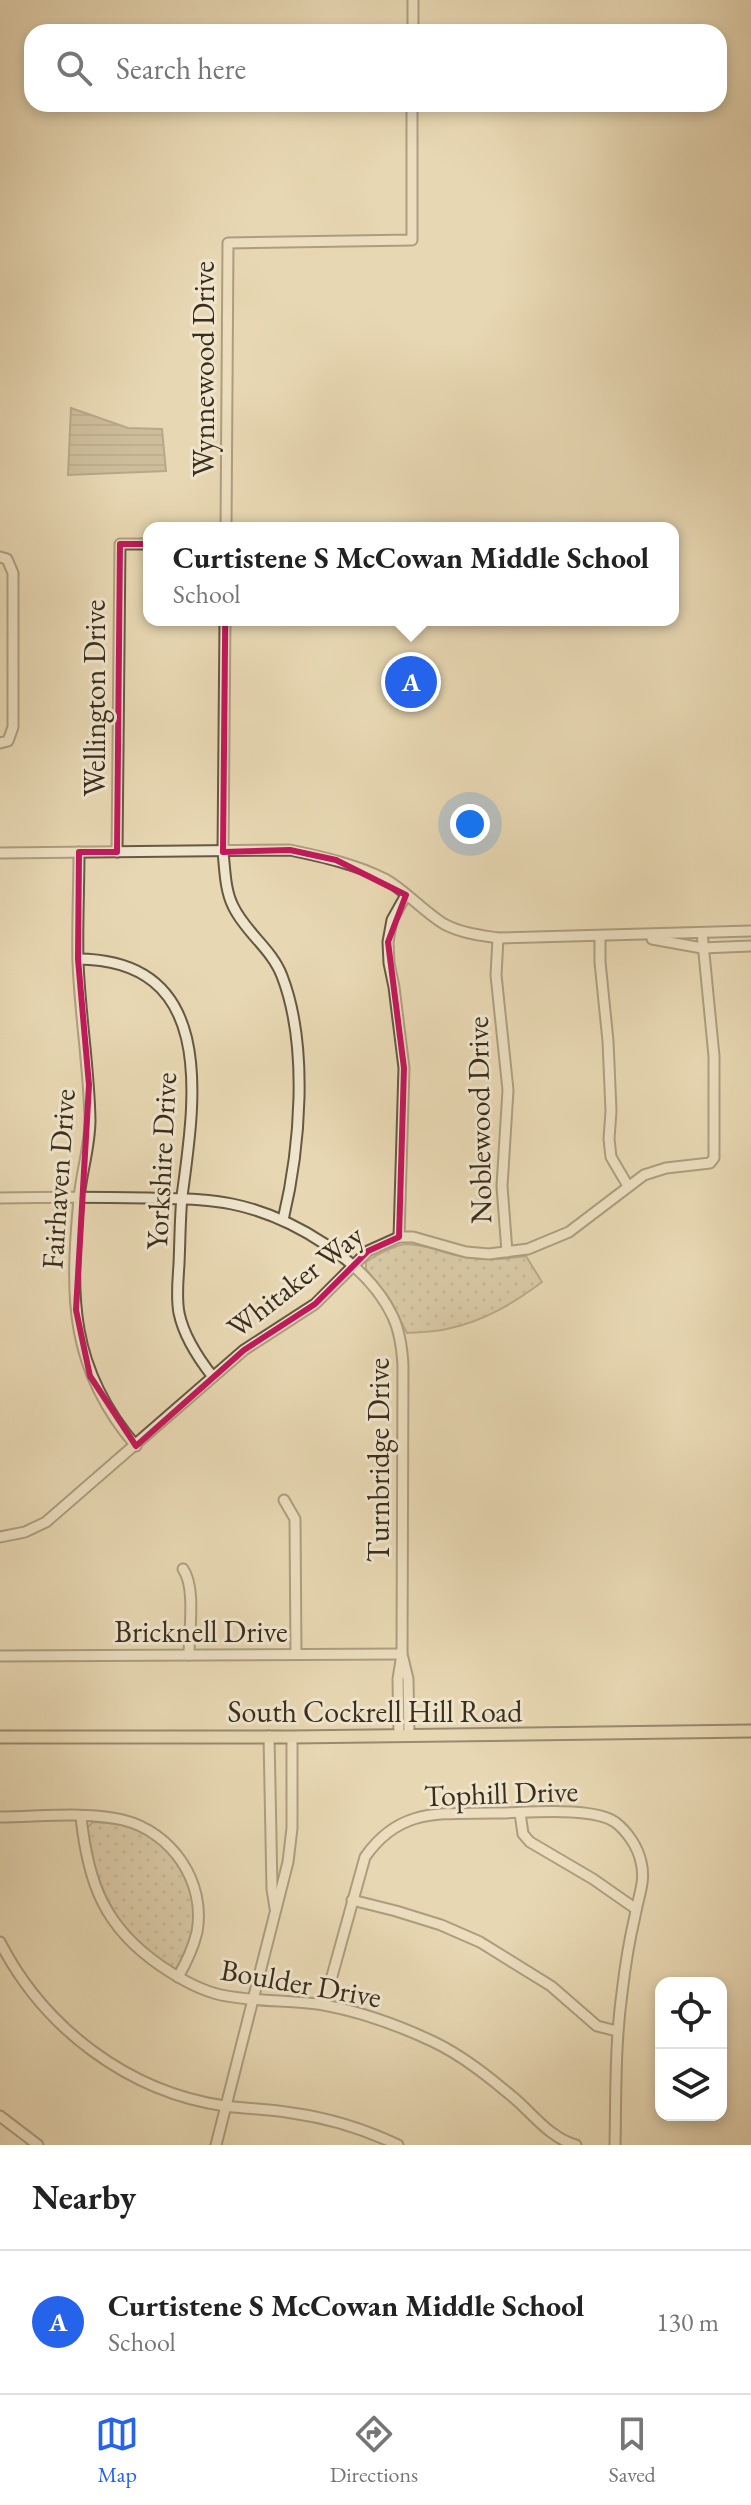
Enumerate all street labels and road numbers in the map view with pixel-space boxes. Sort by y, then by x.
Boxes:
street label: Wynnewood Drive [184,261,223,477]
street label: Wellington Drive [75,599,114,797]
street label: Noblewood Drive [458,1016,500,1224]
street label: Yorkshire Drive [137,1071,185,1251]
street label: Fairhaven Drive [32,1088,84,1270]
street label: Whitaker Way [219,1215,372,1346]
street label: Turnbridge Drive [359,1358,398,1562]
street label: Bricknell Drive [114,1612,288,1651]
street label: South Cockrell Hill Road [228,1692,523,1731]
street label: Tophill Drive [423,1771,579,1815]
street label: Boulder Drive [218,1950,384,2016]

